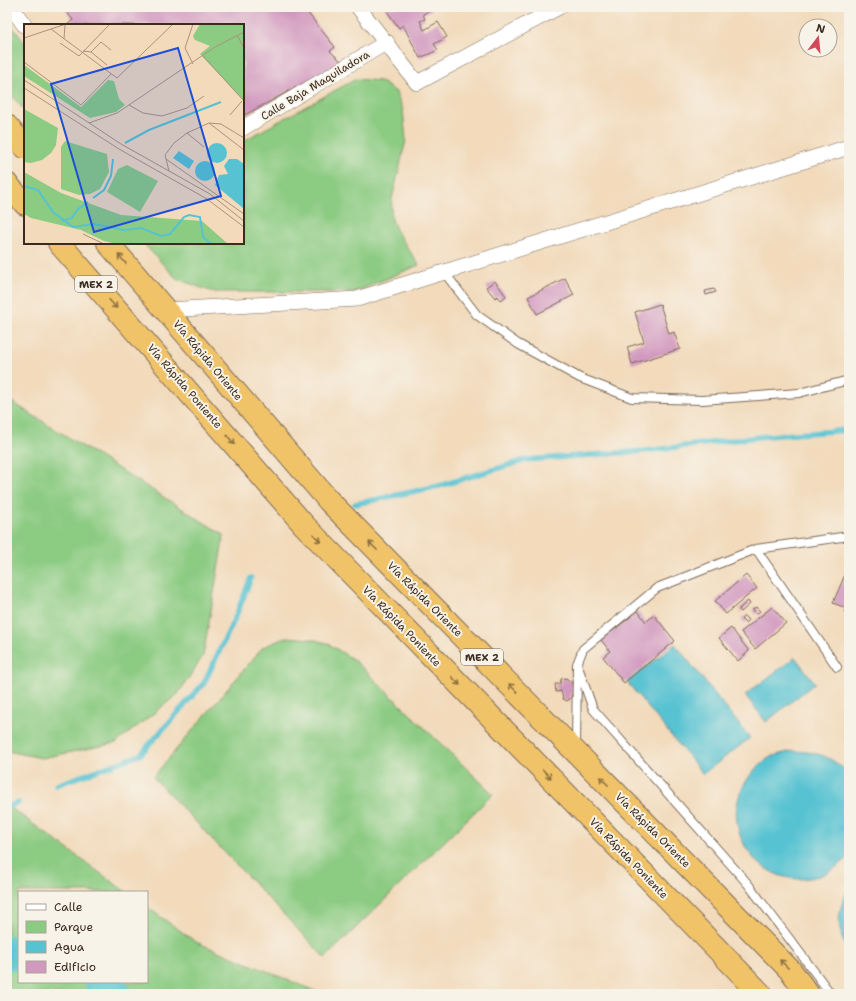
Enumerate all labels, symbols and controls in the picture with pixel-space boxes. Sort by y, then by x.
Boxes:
north arrow [798,18,838,58]
text: N [814,20,827,37]
inset map [24,24,244,244]
street label: Calle Baja Maquiladora [258,47,373,124]
one-way arrow [118,255,127,265]
road number: MEX 2 [75,276,117,292]
one-way arrow [108,298,117,308]
street label: Vía Rápida Oriente [169,317,246,404]
street label: Vía Rápida Poniente [144,341,225,432]
one-way arrow [227,435,236,446]
one-way arrow [312,533,322,543]
one-way arrow [368,541,378,551]
street label: Vía Rápida Oriente [384,558,466,640]
street label: Vía Rápida Poniente [359,583,444,670]
road number: MEX 2 [461,649,503,665]
one-way arrow [452,676,461,686]
one-way arrow [508,683,518,693]
one-way arrow [542,769,552,779]
one-way arrow [599,776,609,786]
street label: Vía Rápida Oriente [612,789,694,871]
street label: Vía Rápida Poniente [586,815,671,902]
legend [18,891,148,983]
text: Calle [54,899,83,915]
text: Parque [54,919,93,935]
text: Agua [54,939,85,955]
text: Edificio [54,959,96,975]
one-way arrow [779,959,788,969]

